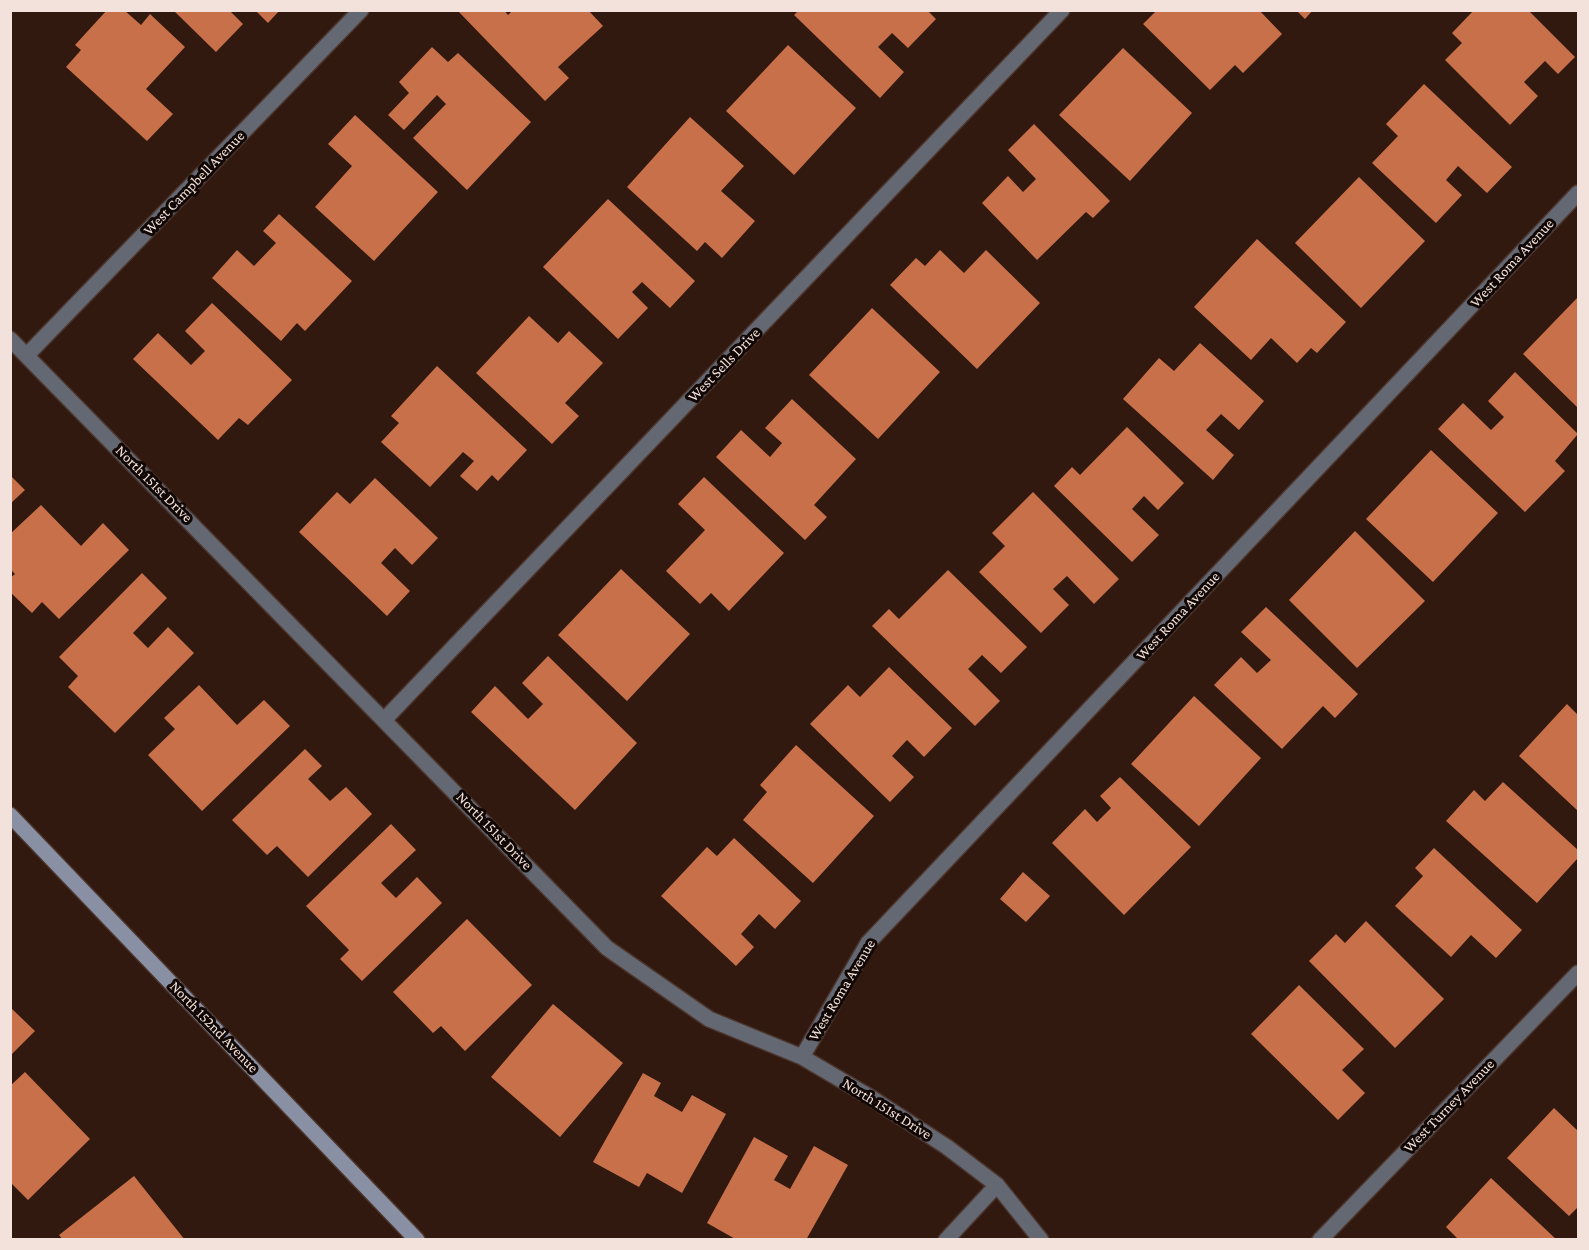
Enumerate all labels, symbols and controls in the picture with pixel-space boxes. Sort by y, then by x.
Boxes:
street label: West Campbell Avenue [140,127,248,239]
street label: West Roma Avenue [1466,215,1558,311]
street label: West Sells Drive [684,324,764,406]
street label: North 151st Drive [112,442,196,526]
street label: West Roma Avenue [1132,568,1224,664]
street label: North 151st Drive [452,788,536,874]
street label: West Roma Avenue [805,936,879,1044]
street label: North 152nd Avenue [166,978,262,1076]
street label: West Turney Avenue [1400,1055,1498,1157]
street label: North 151st Drive [839,1074,935,1144]

